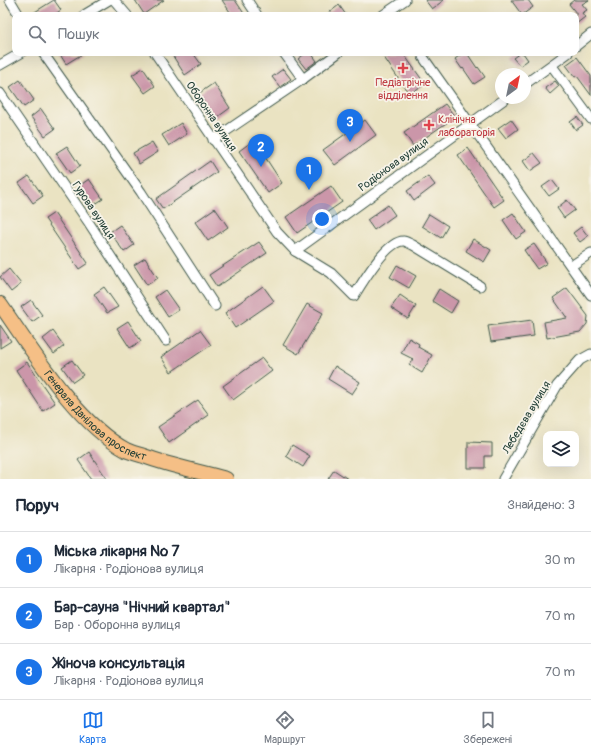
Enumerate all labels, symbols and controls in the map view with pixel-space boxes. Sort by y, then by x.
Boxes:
search box [12,12,579,56]
icon: search [26,23,48,45]
text: Пошук [58,25,100,44]
marker: Педіатрічне відділення [397,62,409,74]
north arrow [495,68,531,104]
place label: Педіатрічне відділення [376,76,431,102]
street label: Оборонна вулиця [183,79,240,154]
pin: 3 [337,109,363,142]
place label: Клінічна лабораторія [438,113,495,139]
marker: Клінічна лабораторія [423,119,435,131]
pin: 2 [248,134,274,167]
street label: Родіонова вулиця [356,135,431,194]
pin: 1 [296,157,322,190]
street label: Гурова вулиця [70,179,118,242]
your location [312,209,332,229]
street label: Генерала Данілова проспект [41,368,149,464]
street label: Лебедєва вулиця [499,379,553,457]
map controls [543,431,579,467]
button: layers [543,431,579,467]
text: Поруч [16,495,59,516]
text: Знайдено: 3 [507,497,575,513]
text: Міська лікарня № 7 [54,542,180,561]
text: 1 [26,552,32,568]
text: 30 m [545,552,575,568]
text: Лікарня · Родіонова вулиця [54,561,204,577]
text: Бар-сауна "Нічний квартал" [54,598,230,617]
text: 2 [25,608,33,624]
text: 70 m [545,608,575,624]
text: Бар · Оборонна вулиця [54,617,180,633]
text: Жіноча консультація [54,654,185,673]
text: 3 [25,664,33,680]
text: 70 m [545,664,575,680]
text: Лікарня · Родіонова вулиця [54,673,204,689]
tab: Карта [79,709,106,746]
tab: Маршрут [264,709,305,746]
tab: Збережені [463,709,512,746]

